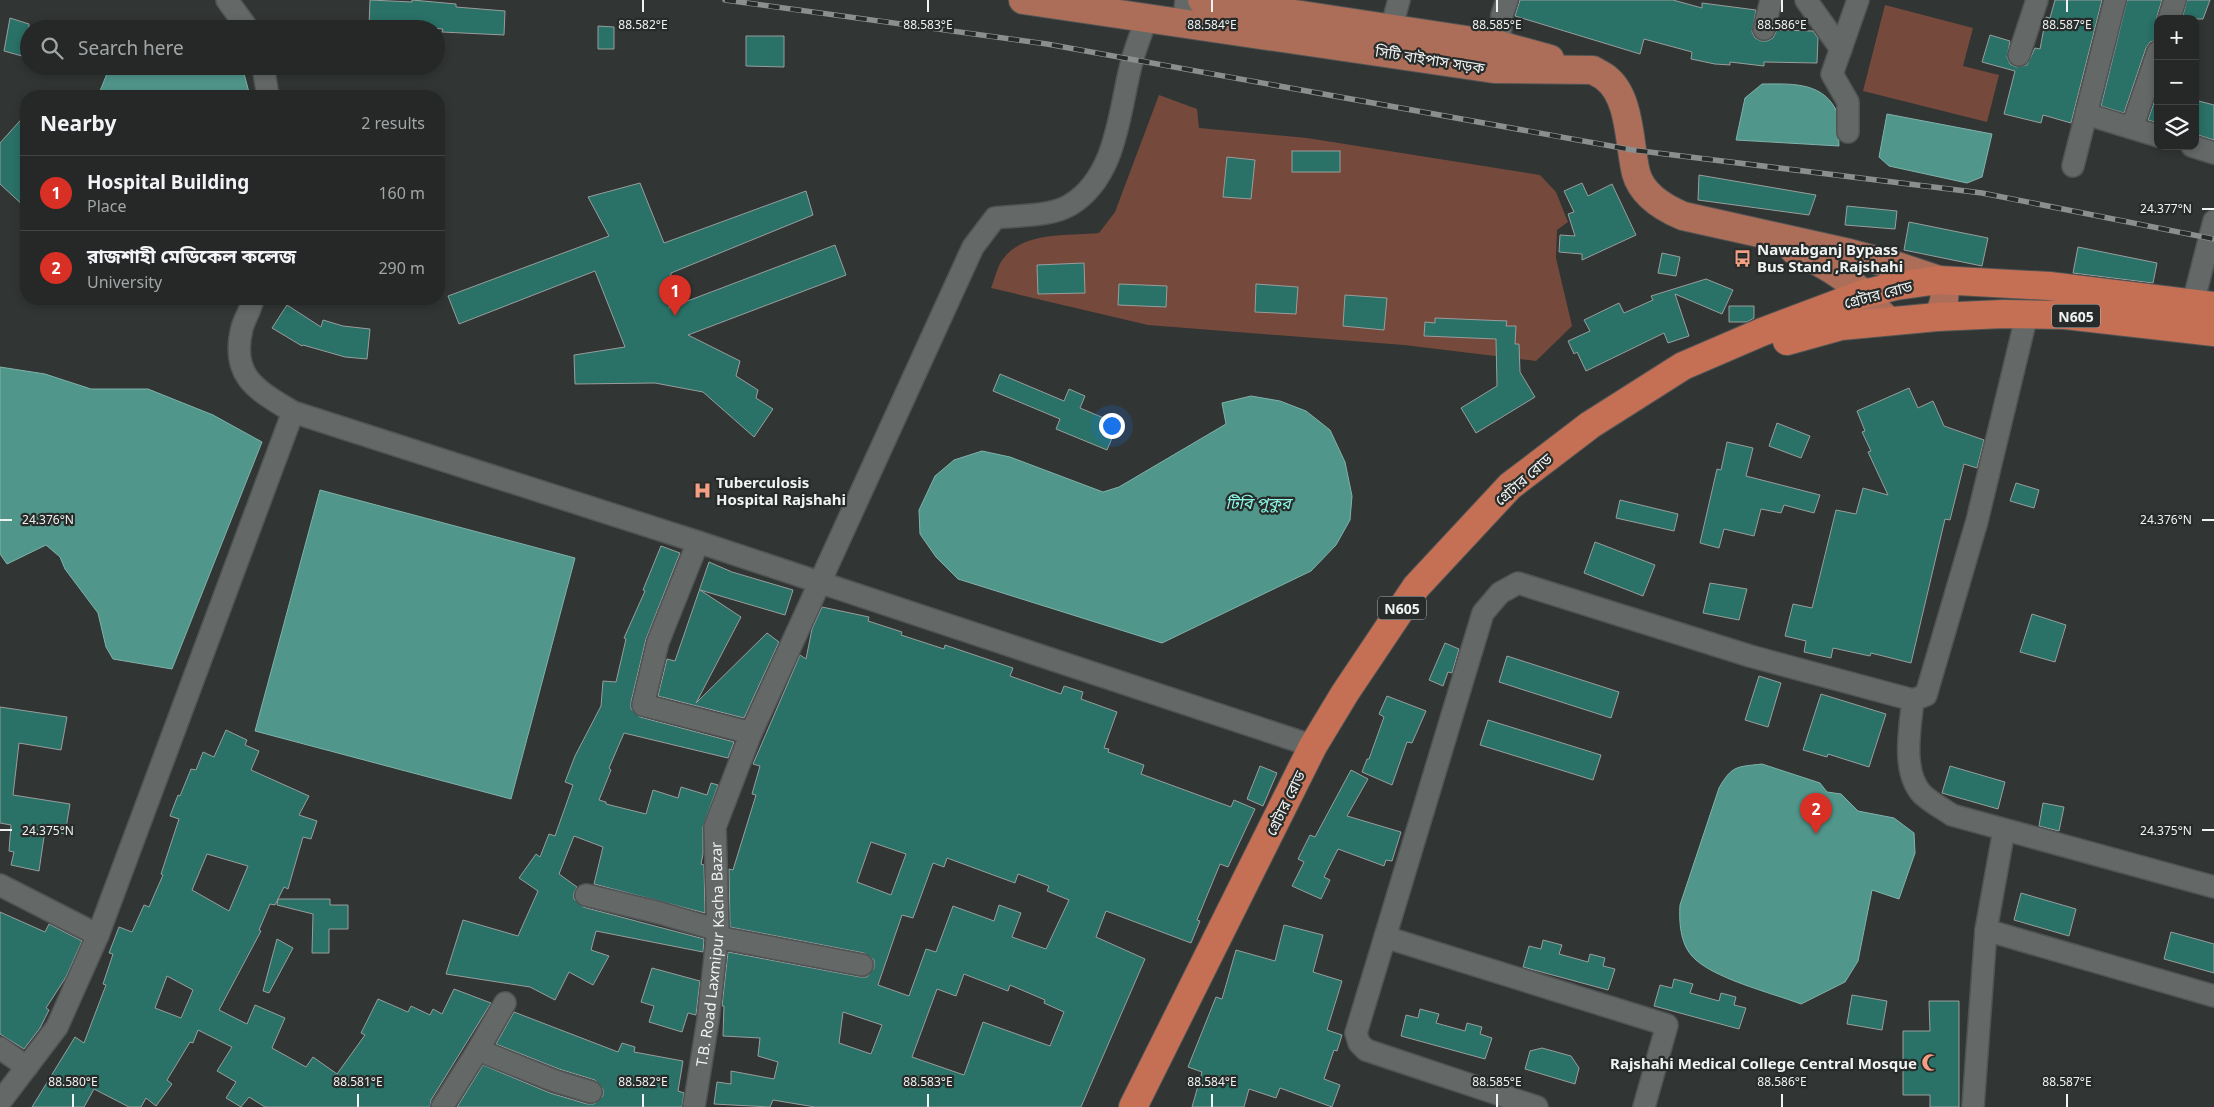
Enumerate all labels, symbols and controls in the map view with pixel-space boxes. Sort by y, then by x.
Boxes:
map controls [2154,15,2199,150]
button: + [2154,15,2199,60]
text: 88.582°E [618,16,668,33]
text: 88.583°E [903,16,953,33]
text: 88.584°E [1187,16,1237,33]
text: 88.585°E [1472,16,1522,33]
text: 88.586°E [1757,16,1807,33]
text: 88.587°E [2042,16,2092,33]
search box [20,20,445,75]
icon: search [38,34,66,62]
text: Search here [78,35,184,61]
street label: সিটি বাইপাস সড়ক [1373,40,1487,78]
button: − [2154,60,2199,105]
button: layers [2154,105,2199,150]
text: Nearby [40,109,116,137]
text: 2 results [361,112,425,134]
text: Hospital Building [87,169,249,195]
text: 1 [51,182,61,204]
text: 160 m [378,182,425,204]
text: Place [87,195,127,217]
text: 24.377°N [2140,200,2192,217]
place label: Nawabganj Bypass Bus Stand ,Rajshahi [1757,239,1903,276]
text: রাজশাহী মেডিকেল কলেজ [87,243,296,269]
bus stop icon: Nawabganj Bypass Bus Stand ,Rajshahi [1733,248,1753,268]
text: 2 [51,257,61,279]
text: 290 m [378,257,425,279]
text: University [87,271,162,293]
pin: 1 [659,275,691,316]
street label: গ্রেটার রোড [1842,275,1915,313]
road number: N605 [2052,304,2100,328]
your location [1099,413,1125,439]
street label: গ্রেটার রোড [1490,448,1556,509]
place label: Tuberculosis Hospital Rajshahi [716,472,846,509]
hospital icon: Tuberculosis Hospital Rajshahi [692,481,712,501]
water label: টিবি পুকুর [1226,492,1294,514]
text: 24.376°N [22,511,74,528]
text: 24.376°N [2140,511,2192,528]
road number: N605 [1378,596,1426,620]
street label: গ্রেটার রোড [1261,767,1309,839]
pin: 2 [1800,793,1832,834]
text: 24.375°N [22,822,74,839]
text: 24.375°N [2140,822,2192,839]
street label: T.B. Road Laxmipur Kacha Bazar [691,841,728,1068]
place label: Rajshahi Medical College Central Mosque [1610,1053,1917,1073]
mosque icon: Rajshahi Medical College Central Mosque [1921,1053,1941,1073]
text: 88.580°E [48,1073,98,1090]
text: 88.581°E [333,1073,383,1090]
text: 88.582°E [618,1073,668,1090]
text: 88.583°E [903,1073,953,1090]
text: 88.584°E [1187,1073,1237,1090]
text: 88.585°E [1472,1073,1522,1090]
text: 88.586°E [1757,1073,1807,1090]
text: 88.587°E [2042,1073,2092,1090]

